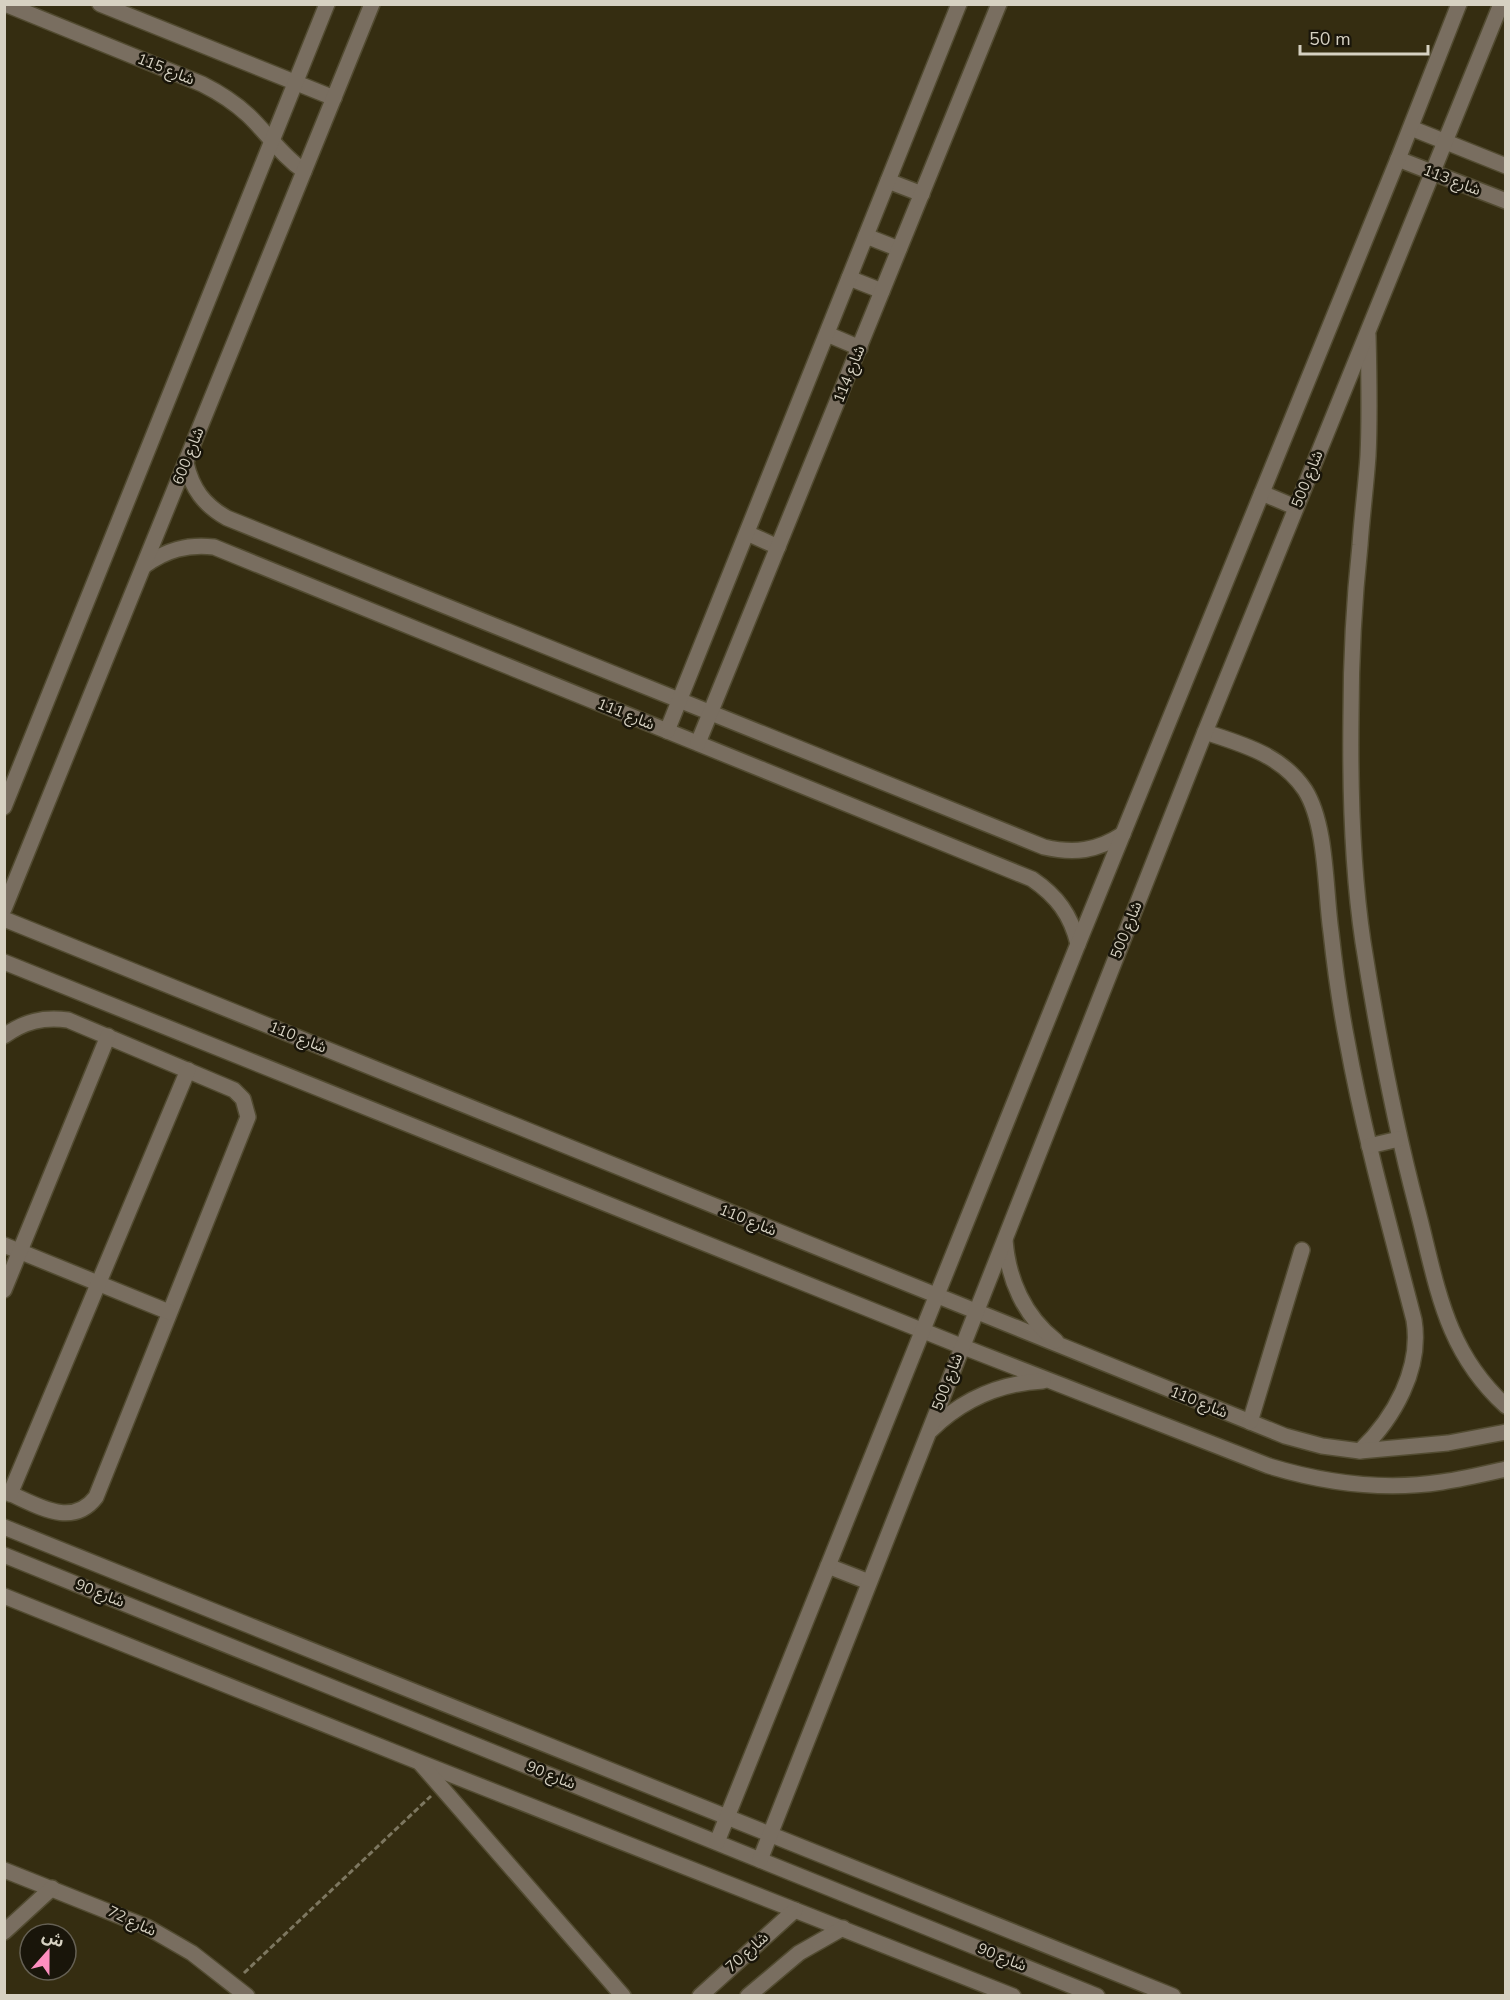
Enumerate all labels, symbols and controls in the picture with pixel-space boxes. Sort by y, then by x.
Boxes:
scale bar [1300,18,1428,56]
text: 50 m [1309,27,1351,51]
street label: شارع 115 [134,48,198,91]
street label: شارع 113 [1420,160,1484,202]
street label: شارع 114 [828,342,871,406]
street label: شارع 600 [167,424,210,488]
street label: شارع 500 [1286,447,1329,511]
street label: شارع 111 [594,693,658,736]
street label: شارع 500 [1105,898,1148,962]
street label: شارع 110 [266,1016,330,1059]
street label: شارع 110 [716,1199,780,1242]
street label: شارع 500 [927,1350,969,1414]
street label: شارع 110 [1167,1381,1231,1424]
street label: شارع 90 [72,1574,128,1614]
street label: شارع 90 [523,1756,579,1796]
street label: شارع 72 [104,1901,160,1943]
north arrow [18,1922,78,1982]
text: ش [39,1925,67,1953]
street label: شارع 70 [721,1927,774,1978]
street label: شارع 90 [974,1938,1030,1978]

